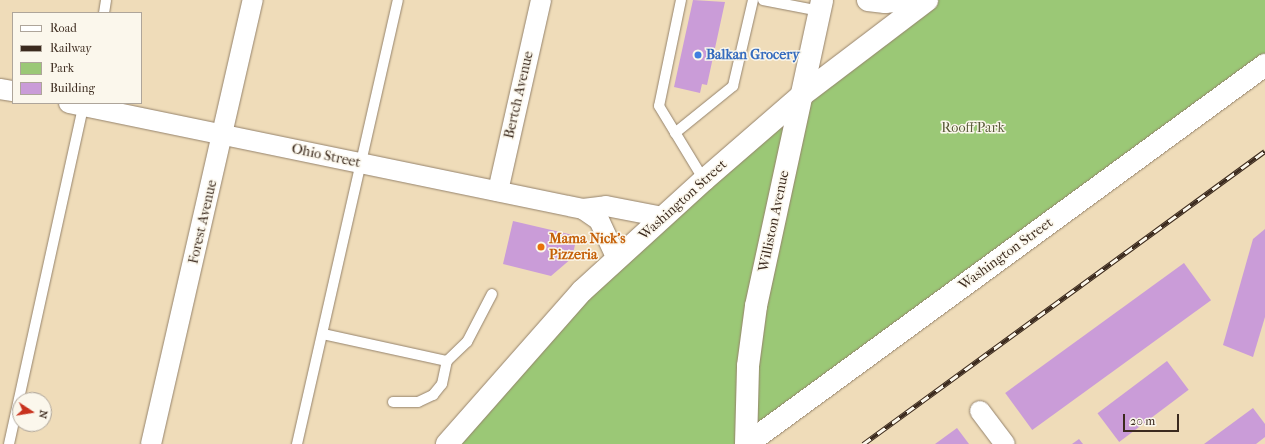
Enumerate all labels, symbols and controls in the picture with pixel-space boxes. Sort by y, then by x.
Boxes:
legend [12,12,142,104]
text: Road [50,21,77,35]
text: Railway [50,41,92,55]
place label: Balkan Grocery [706,47,800,63]
street label: Bertch Avenue [501,50,537,140]
marker: Balkan Grocery [693,50,703,60]
text: Park [50,61,74,75]
text: Building [50,81,95,95]
park label: Rooff Park [941,120,1005,136]
street label: Ohio Street [290,141,362,171]
street label: Washington Street [636,156,730,244]
street label: Williston Avenue [755,169,793,273]
street label: Forest Avenue [185,178,221,266]
street label: Washington Street [956,214,1056,294]
place label: Mama Nick's Pizzeria [549,231,625,264]
marker: Mama Nick's Pizzeria [536,242,546,252]
north arrow [12,392,52,432]
scale bar [1125,406,1181,432]
text: N [36,409,50,420]
text: 20 m [1130,414,1155,428]

